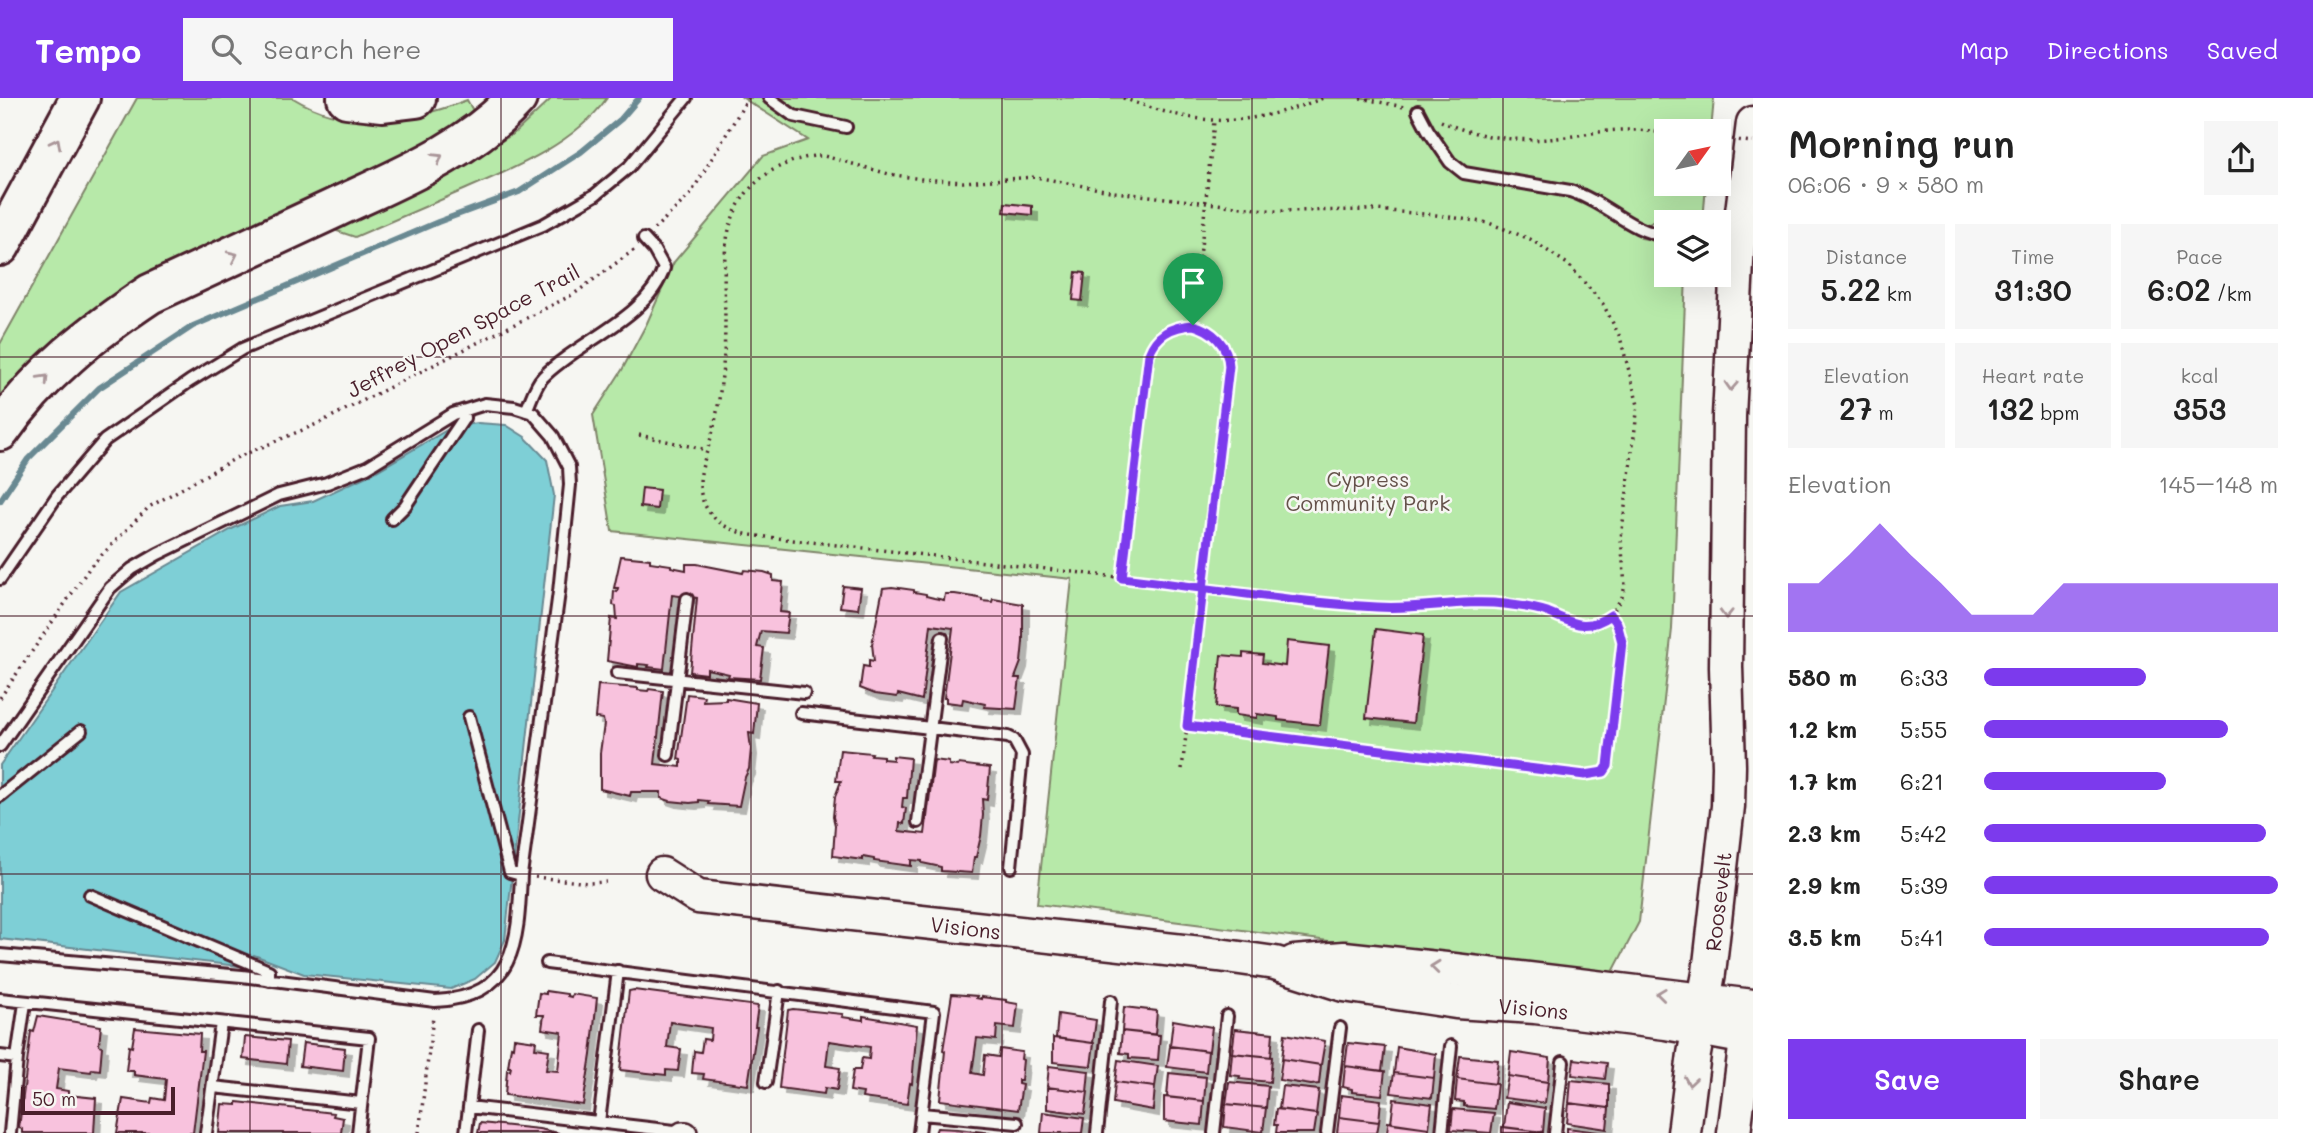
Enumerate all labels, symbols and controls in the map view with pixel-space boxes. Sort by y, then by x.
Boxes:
search box [183,18,673,81]
text: Tempo [35,28,141,71]
icon: search [207,30,245,68]
text: Search here [263,32,421,66]
text: Map [1960,34,2009,65]
text: Directions [2047,34,2169,65]
text: Saved [2207,34,2278,65]
text: Morning run [1788,118,2015,168]
north arrow [1654,119,1731,196]
map controls [1654,119,1731,287]
button: share [2204,121,2278,195]
one-way arrow [48,138,61,150]
one-way arrow [430,153,443,166]
text: 06:06 · 9 × 580 m [1788,169,1984,199]
button: layers [1654,210,1731,287]
text: Distance [1825,244,1907,269]
text: Time [2011,244,2055,269]
text: Pace [2176,244,2223,269]
one-way arrow [225,250,238,264]
pin [1163,253,1223,325]
street label: Jeffrey Open Space Trail [342,257,584,403]
icon: arrive [1174,264,1212,302]
text: 5.22 [1821,269,1881,309]
text: 31:30 [1994,269,2072,309]
text: 6:02 [2147,269,2211,309]
text: km [1881,281,1912,306]
text: /km [2211,281,2252,306]
text: Elevation [1824,363,1909,388]
text: Heart rate [1982,363,2084,388]
text: kcal [2181,363,2219,388]
one-way arrow [35,374,48,387]
one-way arrow [1723,381,1738,392]
text: 27 [1839,388,1872,428]
text: 132 [1987,388,2034,428]
text: 353 [2173,388,2226,428]
text: m [1872,400,1894,425]
text: bpm [2034,400,2079,425]
park label: Cypress Community Park [1286,465,1451,516]
text: Elevation [1788,469,1891,499]
text: 145–148 m [2159,469,2278,499]
one-way arrow [1719,609,1734,620]
text: 580 m [1788,662,1857,692]
text: 6:33 [1900,662,1948,692]
text: 1.2 km [1788,714,1857,744]
text: 5:55 [1900,714,1947,744]
text: 1.7 km [1788,766,1857,796]
text: 6:21 [1900,766,1944,796]
text: 2.3 km [1788,818,1861,848]
text: 5:42 [1900,818,1947,848]
street label: Roosevelt [1698,850,1736,953]
text: 2.9 km [1788,870,1861,900]
text: 5:39 [1900,870,1948,900]
street label: Visions [929,909,1002,944]
text: 3.5 km [1788,922,1861,952]
text: 5:41 [1900,922,1944,952]
one-way arrow [1429,960,1441,975]
one-way arrow [1655,987,1667,1002]
street label: Visions [1497,991,1570,1025]
button: Save [1788,1039,2026,1119]
button: Share [2040,1039,2278,1119]
one-way arrow [1683,1075,1698,1087]
scale bar [21,1084,175,1116]
text: 50 m [32,1086,76,1111]

